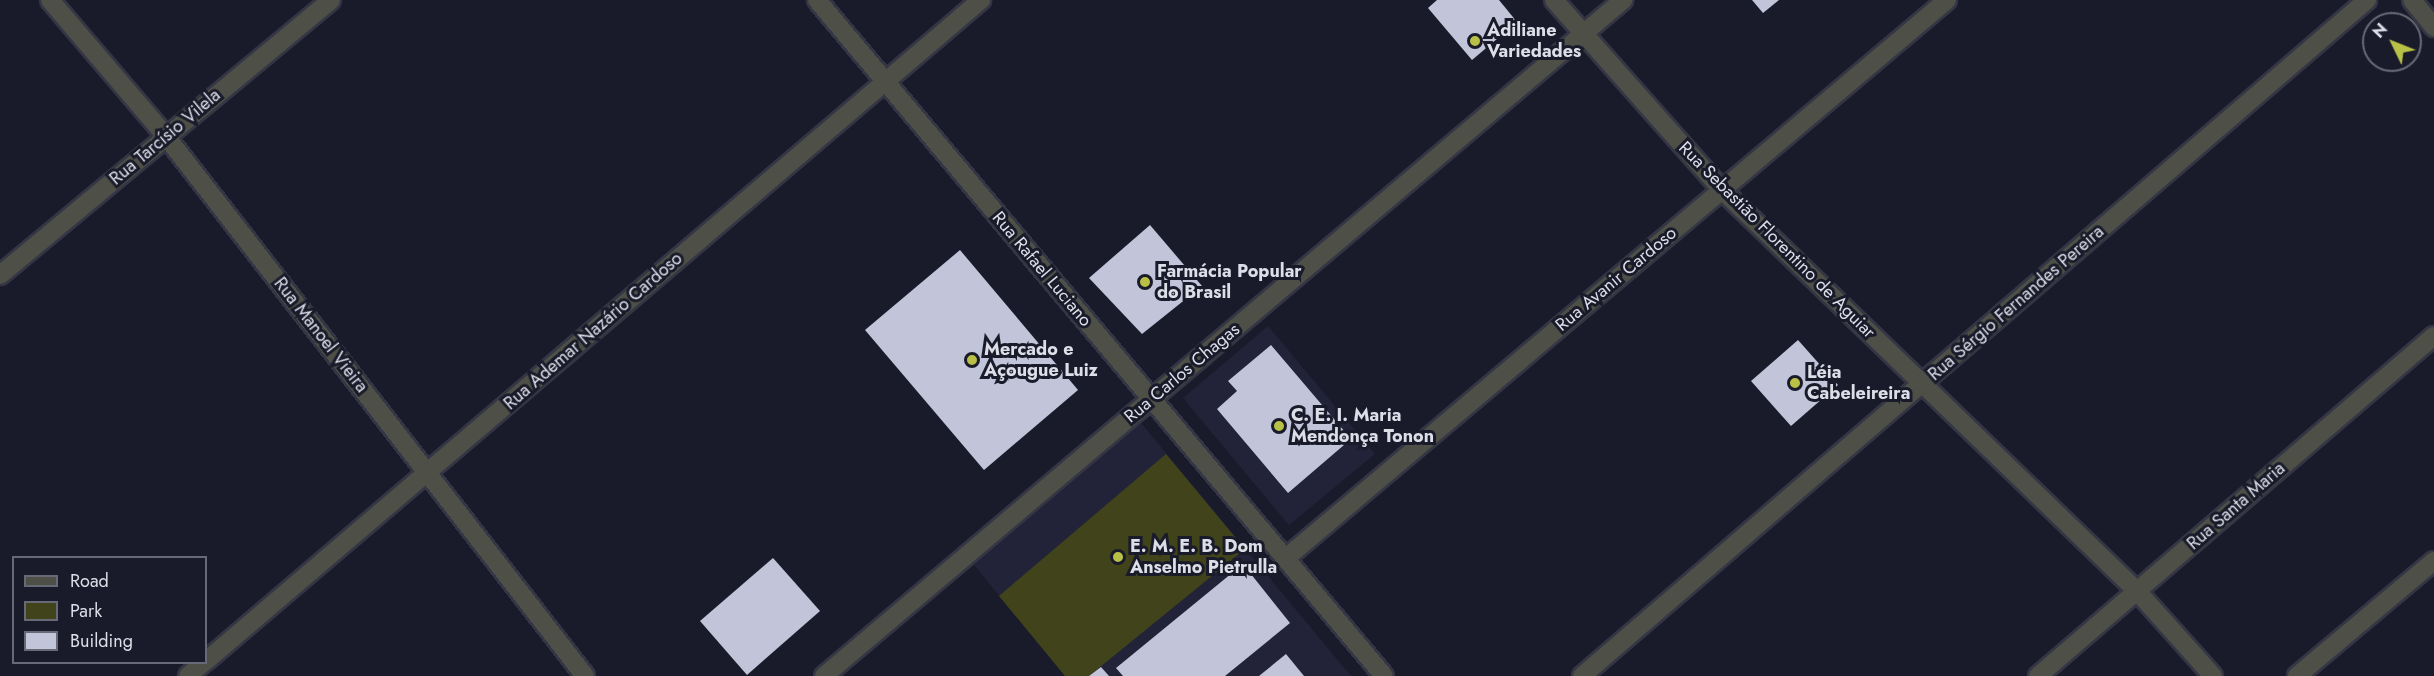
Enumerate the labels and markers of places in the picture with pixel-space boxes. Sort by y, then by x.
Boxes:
place label: Adiliane Variedades [1487,20,1581,63]
marker: Adiliane Variedades [1468,34,1482,48]
place label: Farmácia Popular do Brasil [1157,261,1302,304]
marker: Farmácia Popular do Brasil [1138,275,1152,289]
place label: Mercado e Açougue Luiz [984,339,1098,382]
marker: Mercado e Açougue Luiz [965,353,979,367]
place label: Léia Cabeleireira [1807,362,1910,404]
marker: Léia Cabeleireira [1788,376,1802,390]
place label: C. E. I. Maria Mendonça Tonon [1291,405,1434,448]
marker: C. E. I. Maria Mendonça Tonon [1272,419,1286,433]
place label: E. M. E. B. Dom Anselmo Pietrulla [1130,536,1277,578]
marker: E. M. E. B. Dom Anselmo Pietrulla [1111,550,1125,564]

